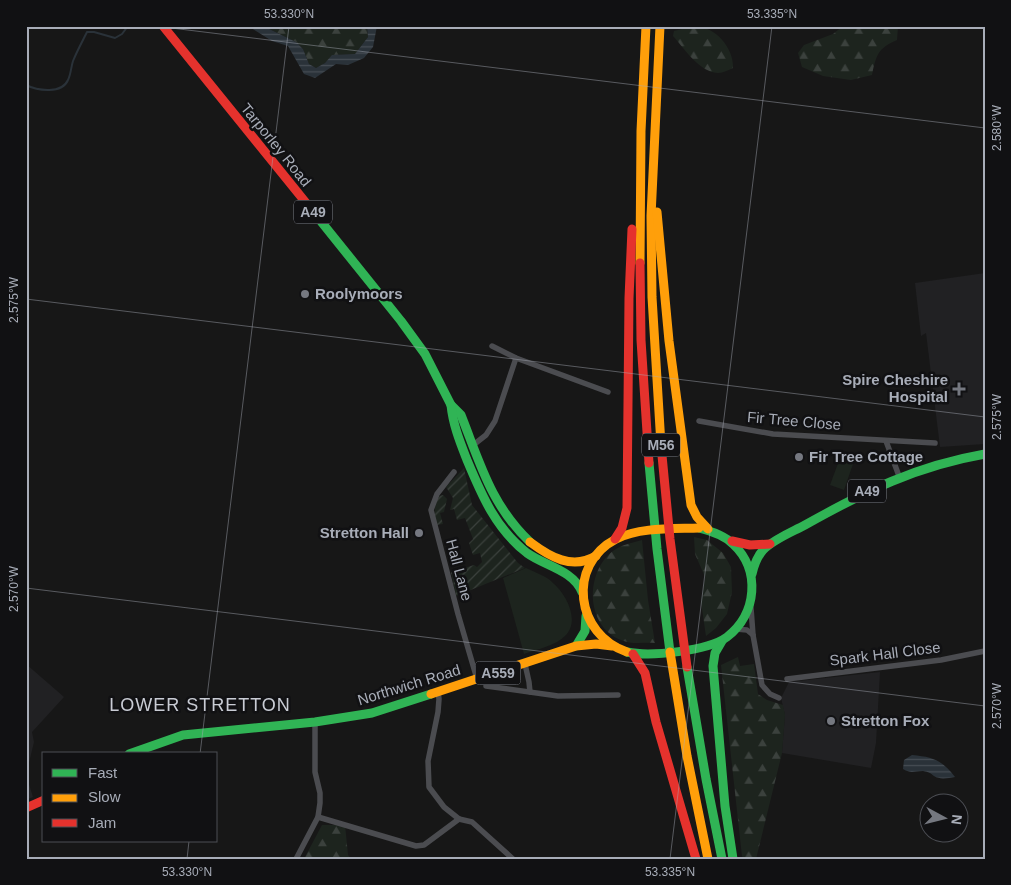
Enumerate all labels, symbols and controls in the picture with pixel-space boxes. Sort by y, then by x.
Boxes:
text: 53.330°N [264,7,314,21]
text: 53.335°N [747,7,797,21]
street label: Tarporley Road [238,100,315,190]
text: 2.580°W [990,104,1004,151]
road number: A49 [294,200,332,223]
text: 2.575°W [7,276,21,323]
place label: Roolymoors [315,285,403,302]
marker: Roolymoors [299,288,311,300]
place label: Spire Cheshire Hospital [842,371,948,405]
marker: Spire Cheshire Hospital [952,382,966,396]
text: 2.575°W [990,393,1004,440]
street label: Fir Tree Close [746,408,842,433]
road number: M56 [642,434,680,456]
place label: Fir Tree Cottage [809,448,923,465]
marker: Fir Tree Cottage [793,451,805,463]
road number: A49 [848,480,886,502]
place label: Stretton Hall [320,524,409,541]
marker: Stretton Hall [413,527,425,539]
street label: Hall Lane [443,537,476,603]
text: 2.570°W [7,565,21,612]
street label: Spark Hall Close [828,638,941,669]
street label: Northwich Road [355,661,462,708]
road number: A559 [476,661,520,684]
text: 2.570°W [990,682,1004,729]
district label: LOWER STRETTON [109,695,291,715]
place label: Stretton Fox [841,712,930,729]
marker: Stretton Fox [825,715,837,727]
legend [42,752,218,842]
text: Fast [88,764,118,781]
text: Slow [88,788,121,805]
north arrow [918,792,968,842]
text: Jam [88,814,116,831]
text: N [948,814,965,826]
text: 53.330°N [162,865,212,879]
text: 53.335°N [645,865,695,879]

